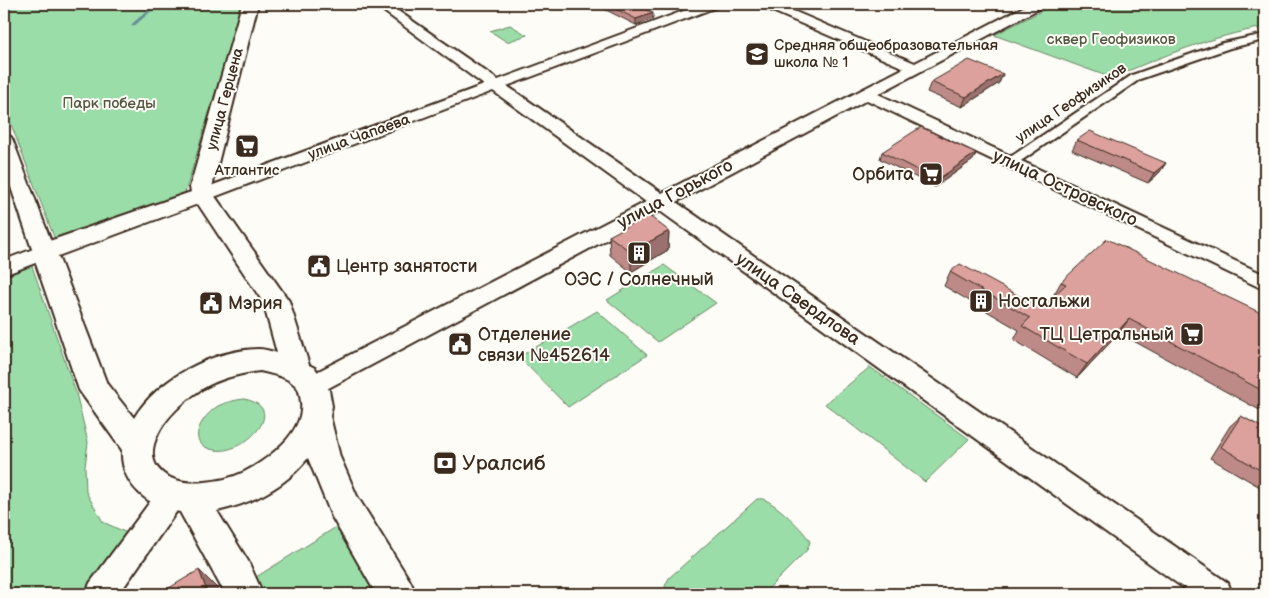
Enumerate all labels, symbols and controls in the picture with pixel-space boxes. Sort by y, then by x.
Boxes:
park label: cквер Геофизиков [1046,30,1176,49]
place label: Средняя общеобразовательная школа № 1 [774,36,998,72]
school or university icon: Средняя общеобразовательная школа № 1 [744,41,770,67]
street label: улица Герцена [202,46,248,152]
street label: улица Геофизиков [1012,59,1130,147]
park label: Парк победы [62,94,156,113]
street label: улица Чапаева [305,110,413,164]
supermarket icon: Атлантис [234,133,260,159]
street label: улица Островского [989,145,1141,231]
street label: улица Горького [614,155,736,233]
place label: Атлантис [214,161,280,180]
supermarket icon: Орбита [918,161,944,187]
place label: Орбита [852,164,914,185]
building icon: ОЭС / Солнечный [626,240,652,266]
street label: улица Свердлова [732,248,864,350]
public building icon: Центр занятости [306,253,332,279]
place label: Центр занятости [336,256,478,277]
place label: ОЭС / Солнечный [564,269,714,290]
building icon: Ностальжи [968,288,994,314]
public building icon: Мэрия [198,290,224,316]
place label: Ностальжи [998,291,1090,312]
place label: Мэрия [228,293,283,314]
supermarket icon: ТЦ Цетральный [1179,321,1205,347]
place label: Отделение связи №452614 [478,324,610,366]
place label: ТЦ Цетральный [1039,324,1174,345]
public building icon: Отделение связи №452614 [447,331,473,357]
bank icon: Уралсиб [432,450,458,476]
place label: Уралсиб [462,451,545,476]

